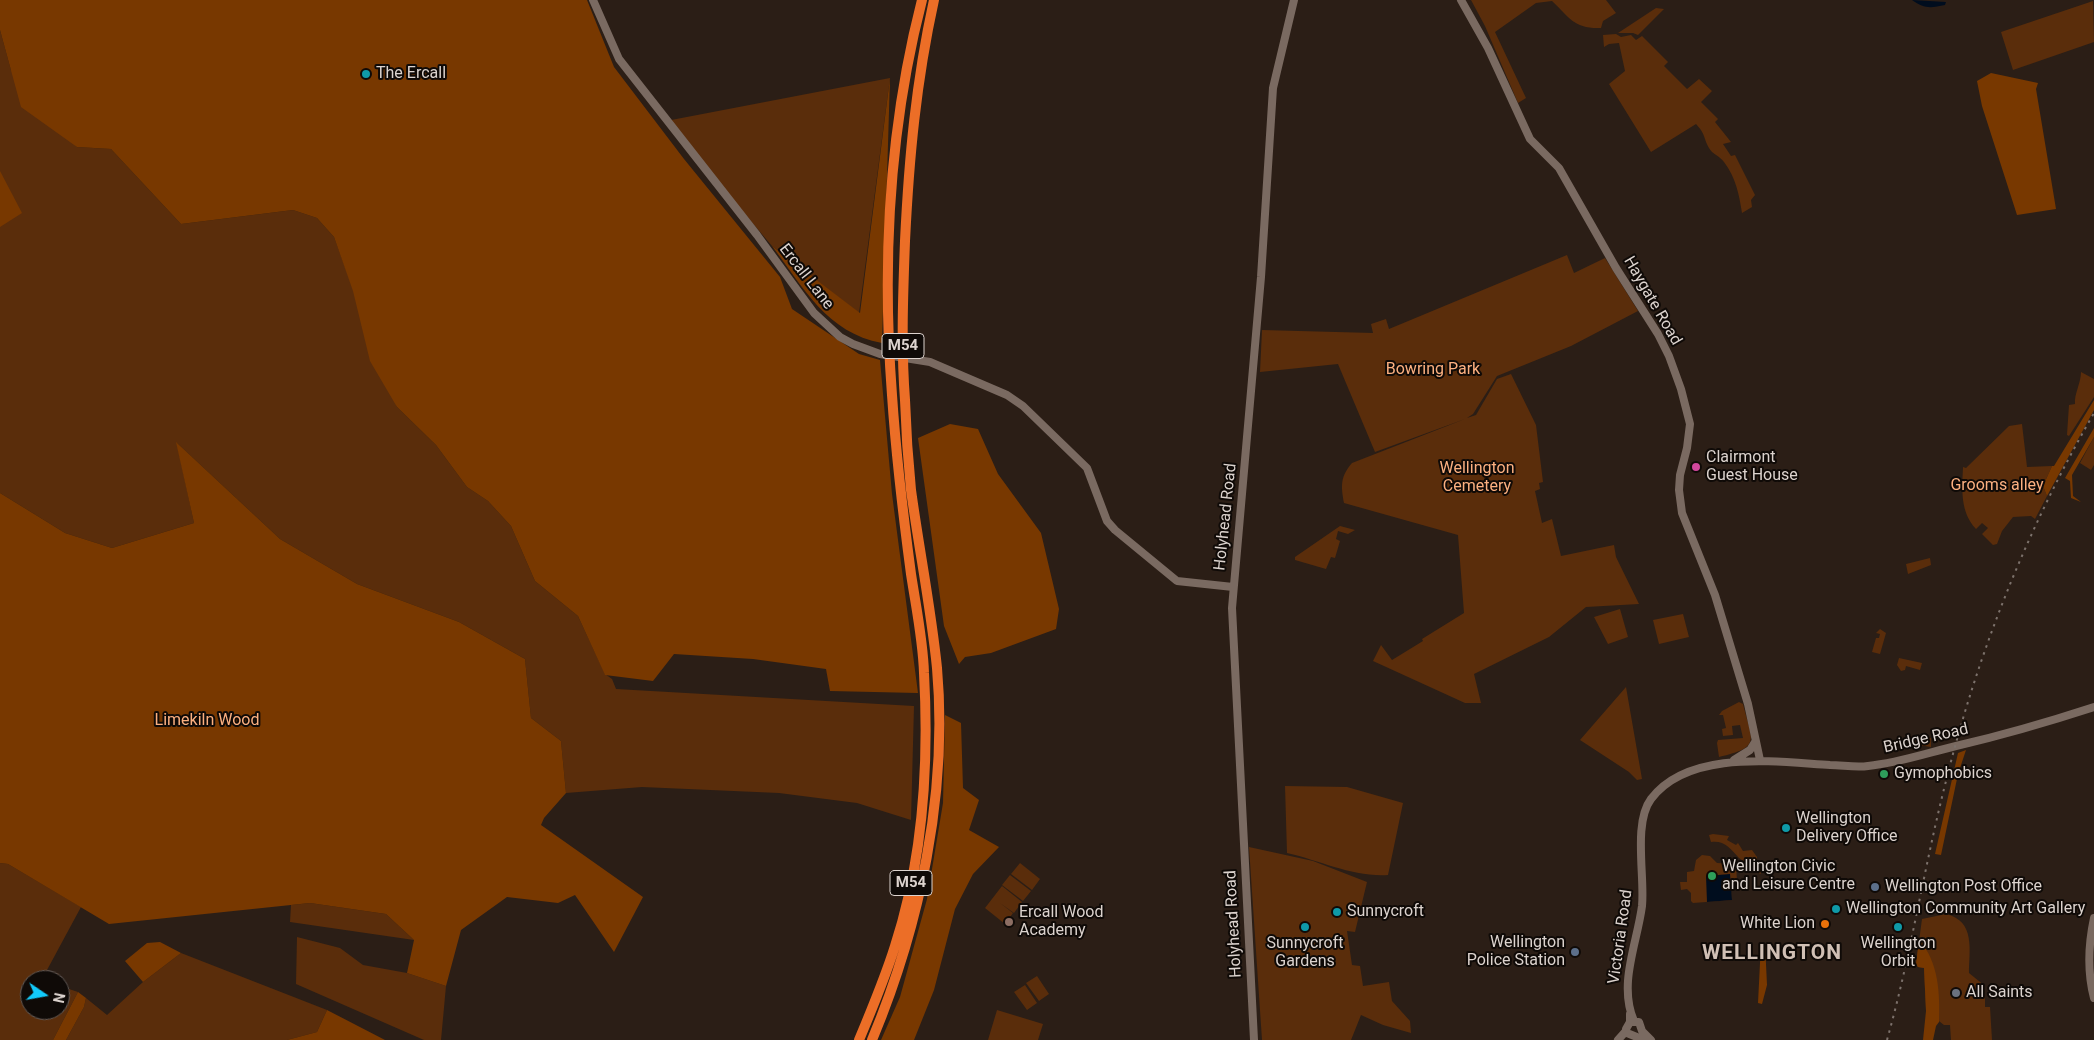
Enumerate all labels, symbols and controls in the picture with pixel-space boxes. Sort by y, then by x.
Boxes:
place label: The Ercall [376,64,446,84]
marker: The Ercall [360,68,372,80]
street label: Ercall Lane [774,240,838,314]
street label: Haygate Road [1619,253,1685,349]
road number: M54 [882,334,924,358]
park label: Bowring Park [1386,360,1480,380]
place label: Clairmont Guest House [1706,448,1798,486]
park label: Wellington Cemetery [1440,459,1514,497]
marker: Clairmont Guest House [1690,461,1702,473]
street label: Holyhead Road [1211,462,1241,572]
park label: Grooms alley [1950,476,2044,496]
park label: Limekiln Wood [155,711,259,731]
street label: Bridge Road [1882,720,1970,758]
place label: Gymophobics [1894,764,1992,784]
marker: Gymophobics [1878,768,1890,780]
place label: Wellington Delivery Office [1796,809,1898,847]
marker: Wellington Delivery Office [1780,822,1792,834]
place label: Wellington Civic and Leisure Centre [1722,857,1855,895]
road number: M54 [890,870,932,896]
street label: Holyhead Road [1222,870,1246,978]
marker: Wellington Civic and Leisure Centre [1706,870,1718,882]
place label: Wellington Post Office [1885,877,2042,897]
marker: Wellington Post Office [1869,881,1881,893]
street label: Victoria Road [1605,888,1637,986]
place label: Wellington Community Art Gallery [1846,899,2085,919]
place label: Sunnycroft [1347,902,1424,922]
place label: Ercall Wood Academy [1019,903,1103,941]
marker: Wellington Community Art Gallery [1830,903,1842,915]
marker: Sunnycroft [1331,906,1343,918]
place label: White Lion [1740,914,1815,934]
marker: Ercall Wood Academy [1003,916,1015,928]
marker: White Lion [1819,918,1831,930]
marker: Sunnycroft Gardens [1299,921,1311,933]
marker: Wellington Orbit [1892,921,1904,933]
place label: Wellington Police Station [1467,933,1565,971]
place label: Sunnycroft Gardens [1266,934,1344,972]
place label: Wellington Orbit [1861,934,1935,972]
district label: WELLINGTON [1701,941,1843,967]
marker: Wellington Police Station [1569,946,1581,958]
north arrow [20,970,70,1020]
place label: All Saints [1966,983,2033,1003]
marker: All Saints [1950,987,1962,999]
text: N [50,991,68,1004]

